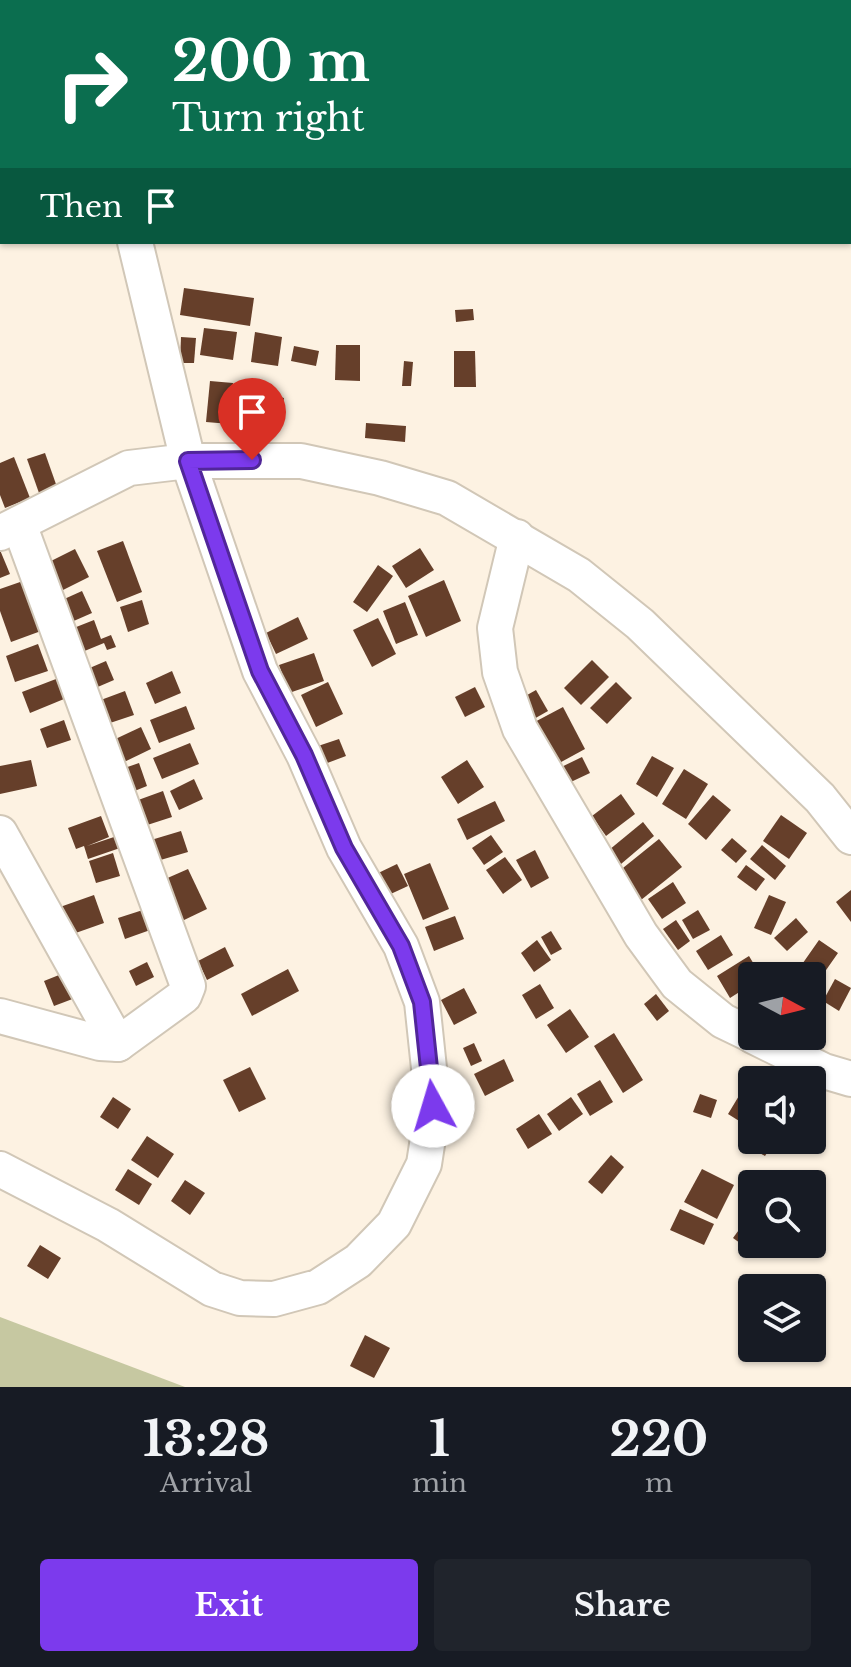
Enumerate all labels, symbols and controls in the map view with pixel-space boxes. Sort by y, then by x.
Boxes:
text: 200 m [172,27,370,96]
icon: right [40,32,144,136]
text: Turn right [172,96,365,141]
icon: arrive [139,184,183,228]
text: Then [40,188,123,225]
pin [218,378,286,460]
icon: arrive [230,390,274,434]
north arrow [738,962,826,1050]
map controls [738,962,826,1362]
position arrow [391,1064,475,1148]
button: sound [738,1066,826,1154]
button: search [738,1170,826,1258]
button: layers [738,1274,826,1362]
text: 13:28 [143,1409,270,1469]
text: 1 [429,1409,450,1469]
text: 220 [610,1409,708,1469]
text: Arrival [160,1467,252,1499]
text: min [412,1467,467,1499]
text: m [645,1467,673,1499]
button: Exit [40,1559,418,1651]
button: Share [434,1559,811,1651]

